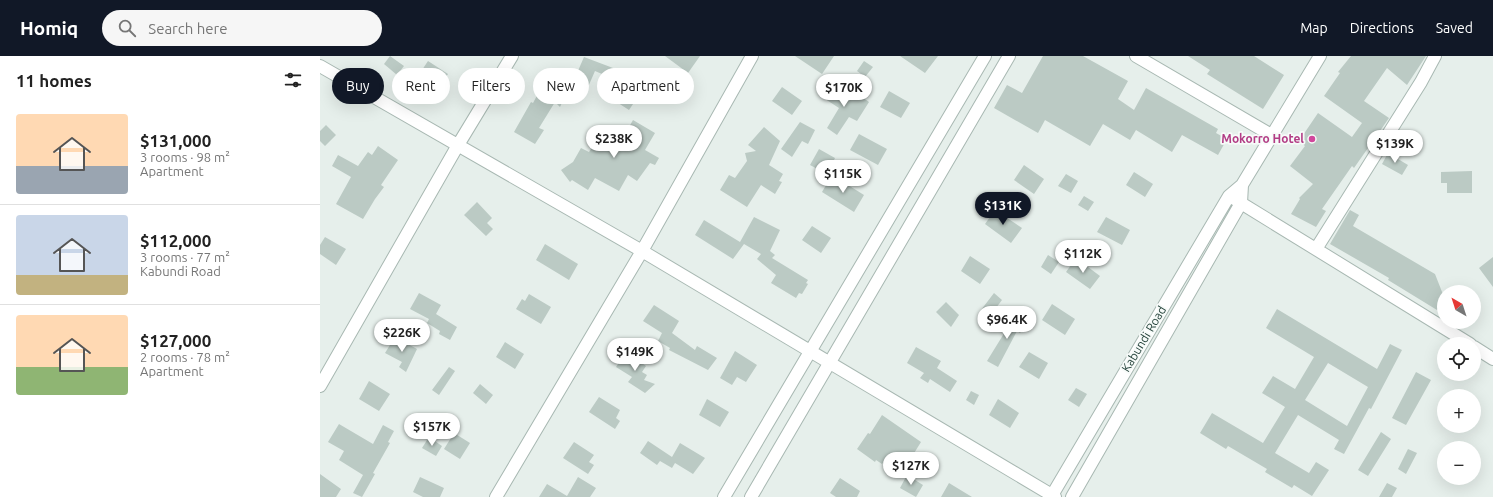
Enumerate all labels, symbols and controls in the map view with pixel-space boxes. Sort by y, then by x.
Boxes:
search box [102,10,382,46]
text: Homiq [20,17,78,39]
icon: search [116,17,138,39]
text: Search here [148,20,228,37]
text: Map [1300,20,1328,36]
text: Directions [1350,20,1414,36]
text: Saved [1436,20,1473,36]
chip: Buy [332,68,384,104]
chip: Rent [392,68,450,104]
chip: Filters [458,68,525,104]
chip: New [533,68,589,104]
chip: Apartment [597,68,694,104]
icon: filters [282,69,304,91]
text: 11 homes [16,71,92,90]
pin: $170K [816,74,872,108]
text: $170K [825,80,863,94]
pin: $238K [586,125,642,159]
icon: home [48,130,96,178]
pin: $139K [1367,130,1423,164]
text: $131,000 [140,131,211,150]
text: $238K [595,131,633,145]
place label: Mokorro Hotel [1221,132,1304,145]
marker: Mokorro Hotel [1307,134,1317,144]
text: $139K [1376,136,1414,150]
text: 3 rooms · 98 m² [140,150,230,164]
pin: $115K [815,160,871,194]
text: Apartment [140,164,204,178]
text: $115K [824,166,862,180]
pin: $131K [975,192,1031,226]
text: $131K [984,198,1022,212]
icon: home [48,231,96,279]
text: $112,000 [140,231,211,250]
pin: $112K [1055,240,1111,274]
text: $112K [1064,246,1102,260]
text: 3 rooms · 77 m² [140,250,230,264]
text: Kabundi Road [140,264,221,278]
north arrow [1437,285,1481,329]
map controls [1437,285,1481,485]
street label: Kabundi Road [1119,303,1168,374]
pin: $96.4K [974,306,1040,340]
text: $96.4K [986,312,1028,326]
pin: $226K [374,319,430,353]
text: $226K [383,325,421,339]
icon: home [48,331,96,379]
text: $127,000 [140,331,211,350]
button: locate [1437,337,1481,381]
pin: $149K [607,338,663,372]
text: $149K [616,344,654,358]
text: 2 rooms · 78 m² [140,350,230,364]
text: Apartment [140,364,204,378]
button: + [1437,389,1481,433]
pin: $157K [404,413,460,447]
text: $157K [413,419,451,433]
button: − [1437,441,1481,485]
pin: $127K [883,452,939,486]
text: $127K [892,458,930,472]

